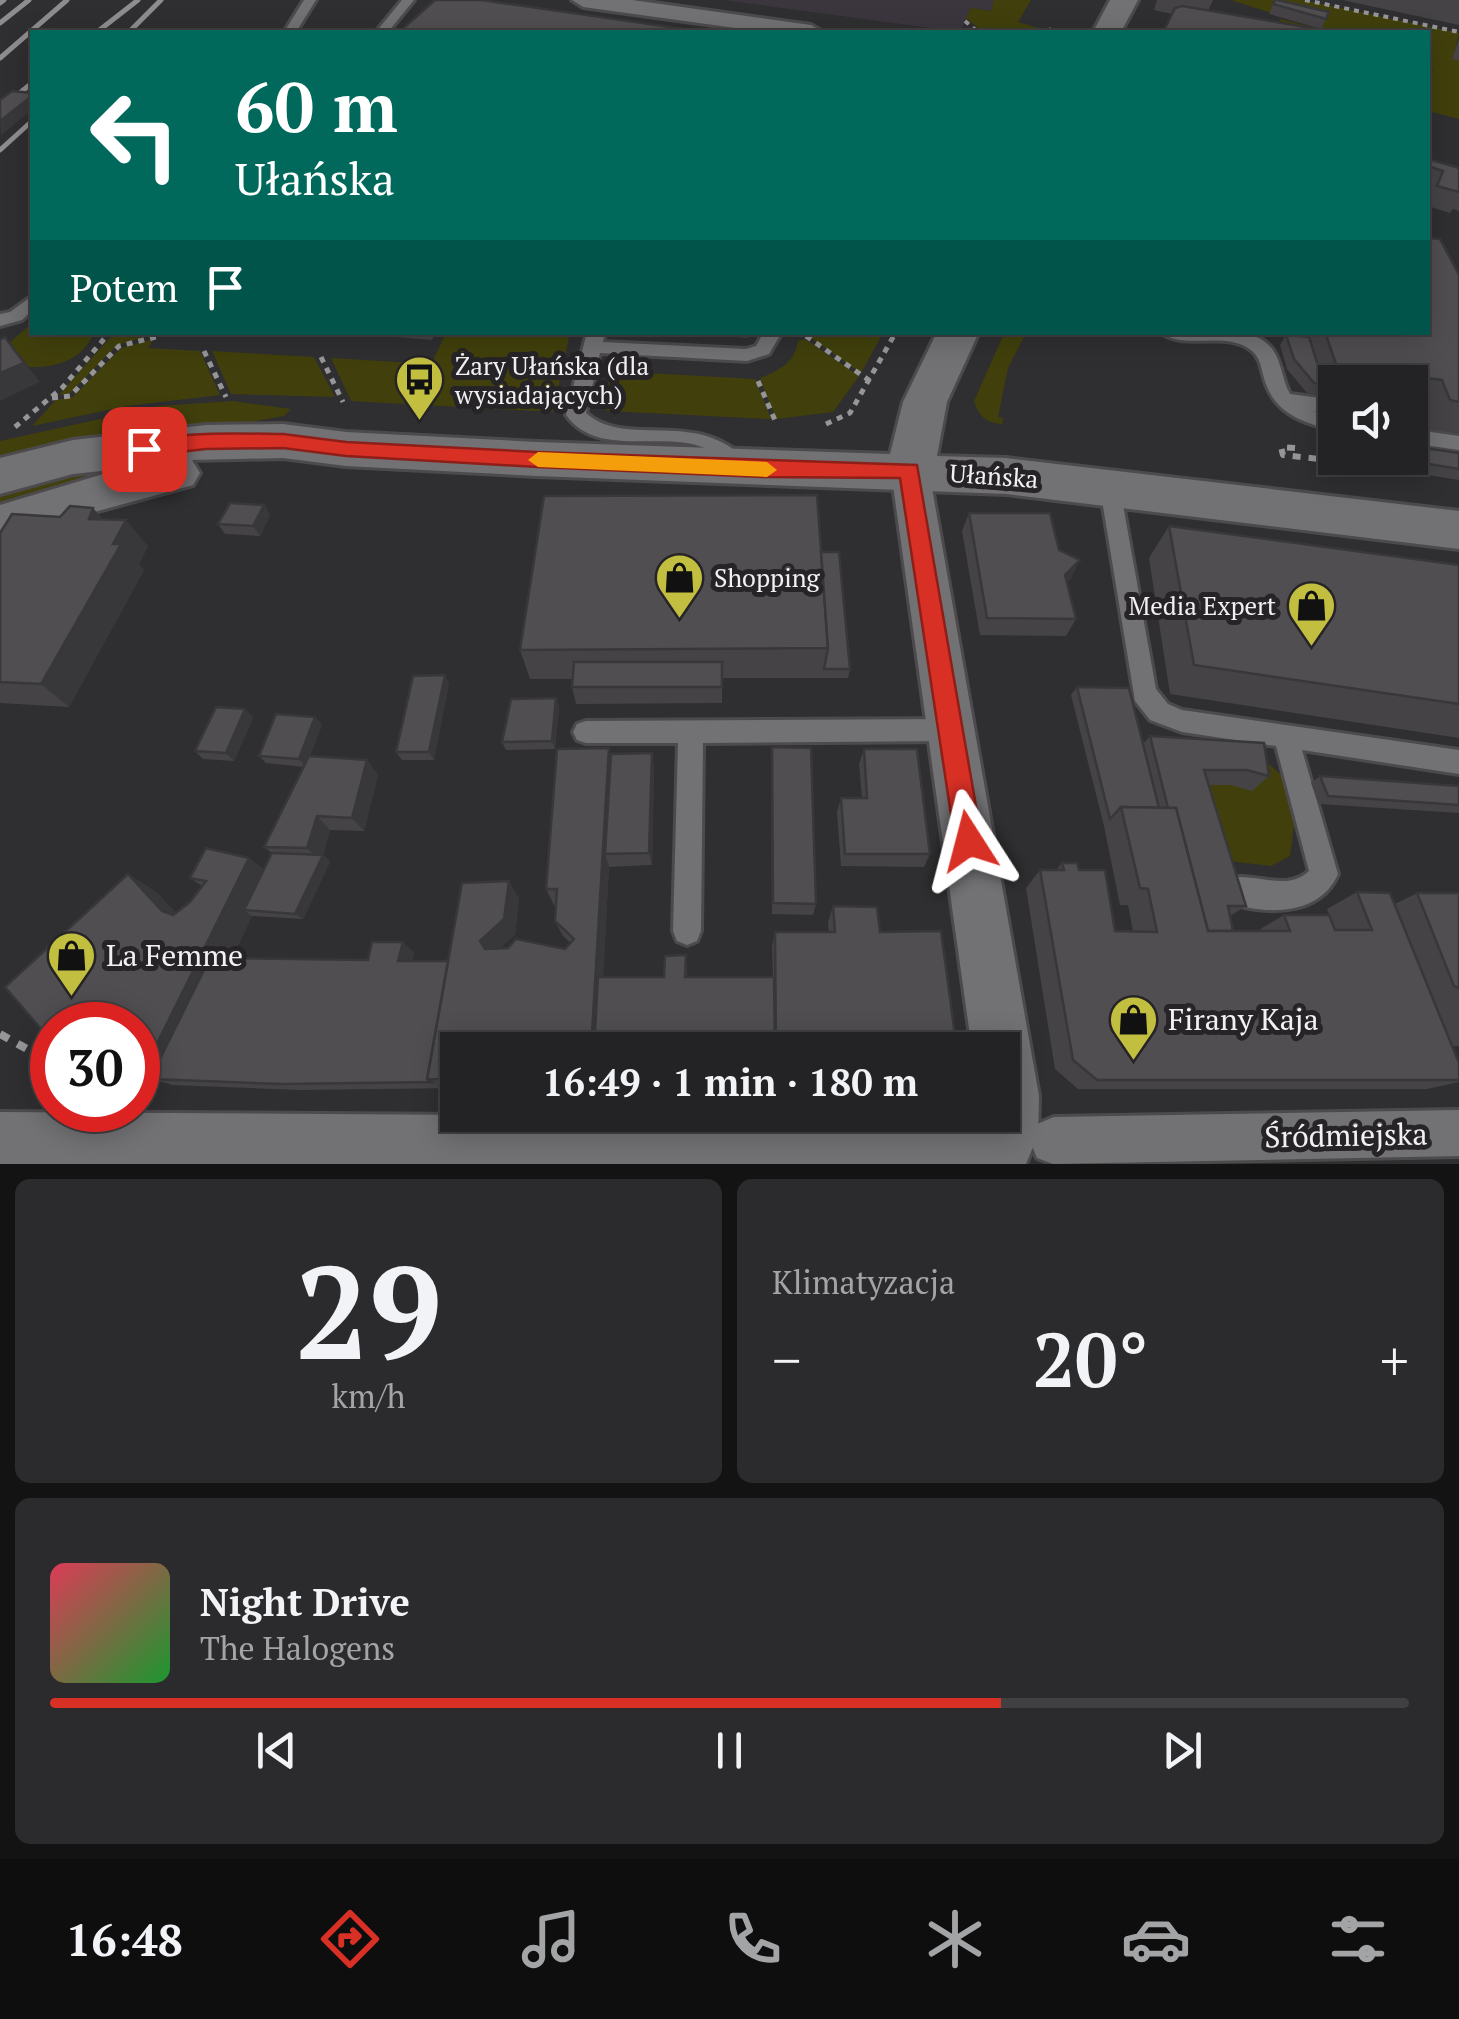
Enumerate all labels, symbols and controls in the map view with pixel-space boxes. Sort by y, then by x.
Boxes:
text: 60 m [235,59,398,152]
icon: left [70,70,200,200]
text: Ułańska [235,148,395,208]
icon: arrive [198,260,253,315]
text: Potem [70,263,178,313]
place label: Żary Ułańska (dla wysiadających) [454,349,649,411]
bus stop icon: Żary Ułańska (dla wysiadających) [394,354,446,422]
map controls [1318,365,1428,475]
button: sound [1318,365,1428,475]
pin [102,407,187,492]
icon: arrive [117,422,172,477]
street label: Ułańska [949,456,1040,495]
shop icon: Shopping [653,552,705,620]
place label: Shopping [714,561,821,594]
shop icon: Media Expert [1285,580,1337,648]
place label: Media Expert [1129,589,1276,622]
position arrow [917,789,1021,893]
shop icon: La Femme [45,930,97,998]
place label: La Femme [106,935,243,975]
shop icon: Firany Kaja [1107,994,1159,1062]
place label: Firany Kaja [1168,999,1319,1039]
speed limit sign: 30 [30,1002,160,1132]
text: 16:49 · 1 min · 180 m [542,1057,918,1107]
street label: Śródmiejska [1264,1114,1428,1156]
text: 29 [295,1224,442,1396]
text: Klimatyzacja [772,1261,955,1303]
text: 20° [1033,1309,1148,1408]
text: − [772,1323,801,1396]
text: + [1380,1323,1409,1396]
text: km/h [332,1375,405,1417]
text: Night Drive [200,1577,410,1627]
text: The Halogens [200,1627,395,1669]
icon: previous [249,1723,304,1778]
icon: pause [702,1723,757,1778]
icon: next [1155,1723,1210,1778]
icon: directions [315,1904,385,1974]
icon: music [516,1904,586,1974]
icon: phone [718,1904,788,1974]
icon: climate [920,1904,990,1974]
icon: car [1121,1904,1191,1974]
icon: filters [1323,1904,1393,1974]
text: 16:48 [66,1909,183,1969]

